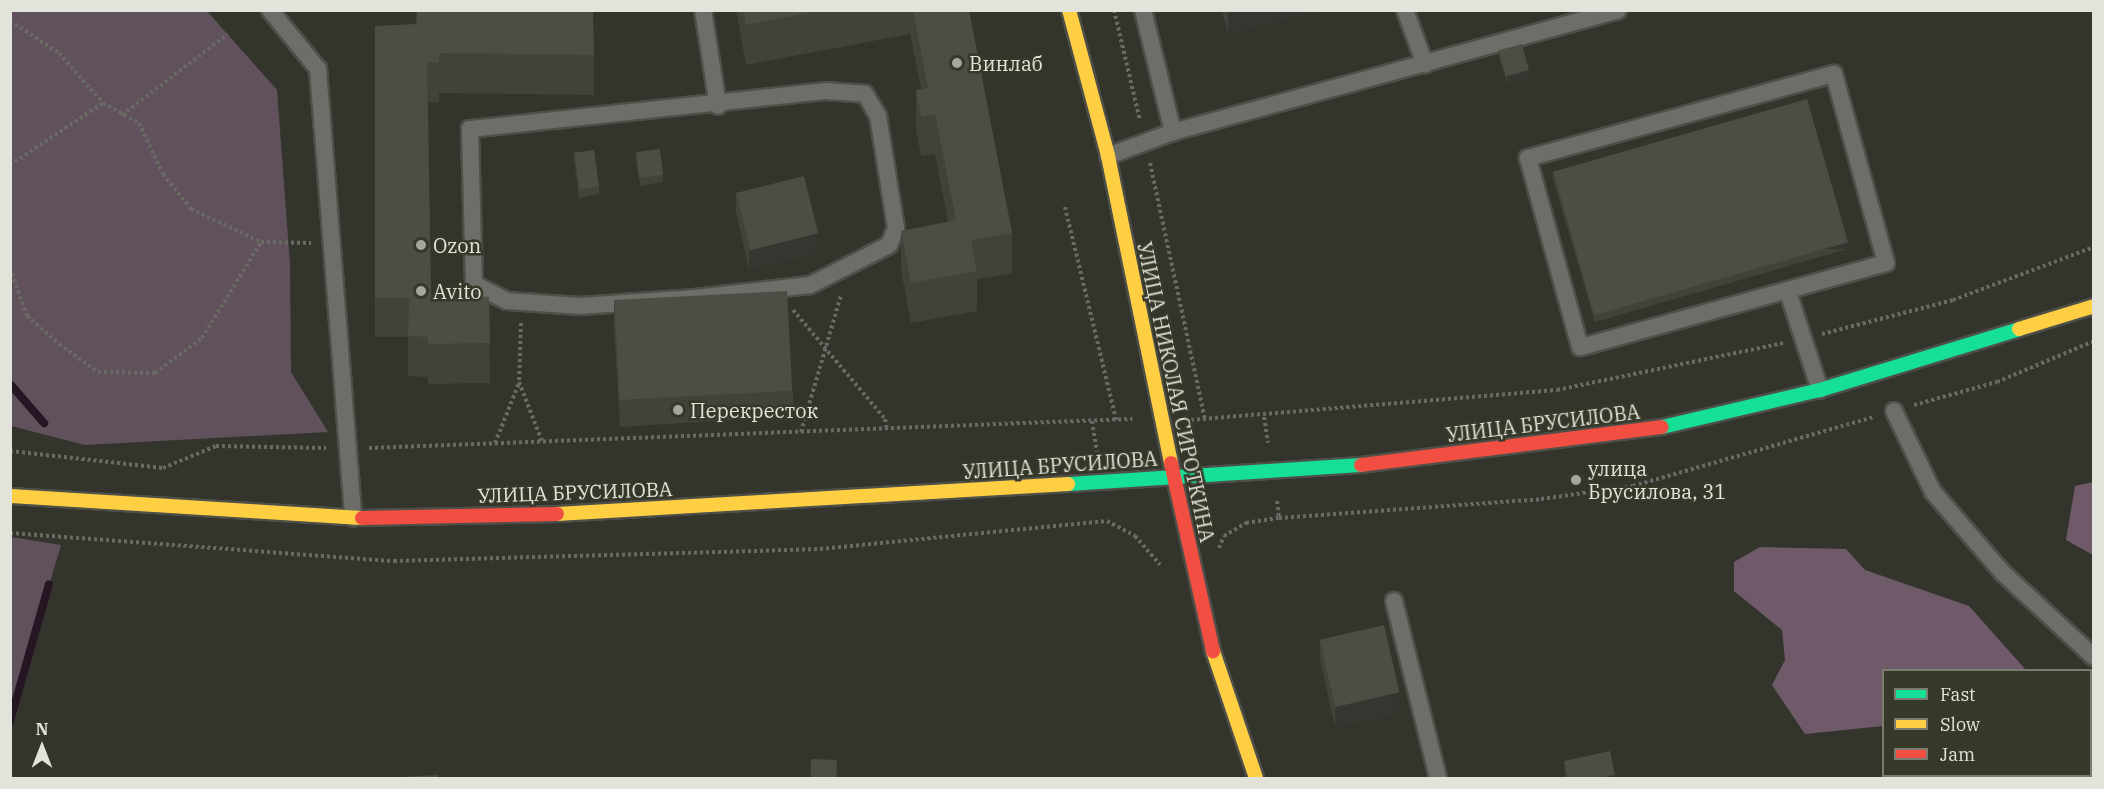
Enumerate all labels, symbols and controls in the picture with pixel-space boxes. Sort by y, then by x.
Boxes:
place label: Винлаб [969,51,1043,75]
marker: Винлаб [950,56,964,70]
place label: Ozon [433,233,481,257]
marker: Ozon [414,238,428,252]
street label: УЛИЦА НИКОЛАЯ СИРОТКИНА [1132,240,1220,544]
place label: Avito [433,279,482,303]
marker: Avito [414,284,428,298]
place label: Перекресток [690,398,818,422]
street label: УЛИЦА БРУСИЛОВА [1445,399,1641,447]
marker: Перекресток [671,403,685,417]
street label: УЛИЦА БРУСИЛОВА [962,446,1158,484]
place label: улица Брусилова, 31 [1588,456,1726,503]
marker: улица Брусилова, 31 [1569,473,1583,487]
street label: УЛИЦА БРУСИЛОВА [477,477,673,507]
legend [1882,669,2092,777]
text: Fast [1940,683,1975,706]
text: Slow [1940,713,1980,736]
north arrow [12,717,72,777]
text: N [36,719,48,739]
text: Jam [1940,743,1975,766]

